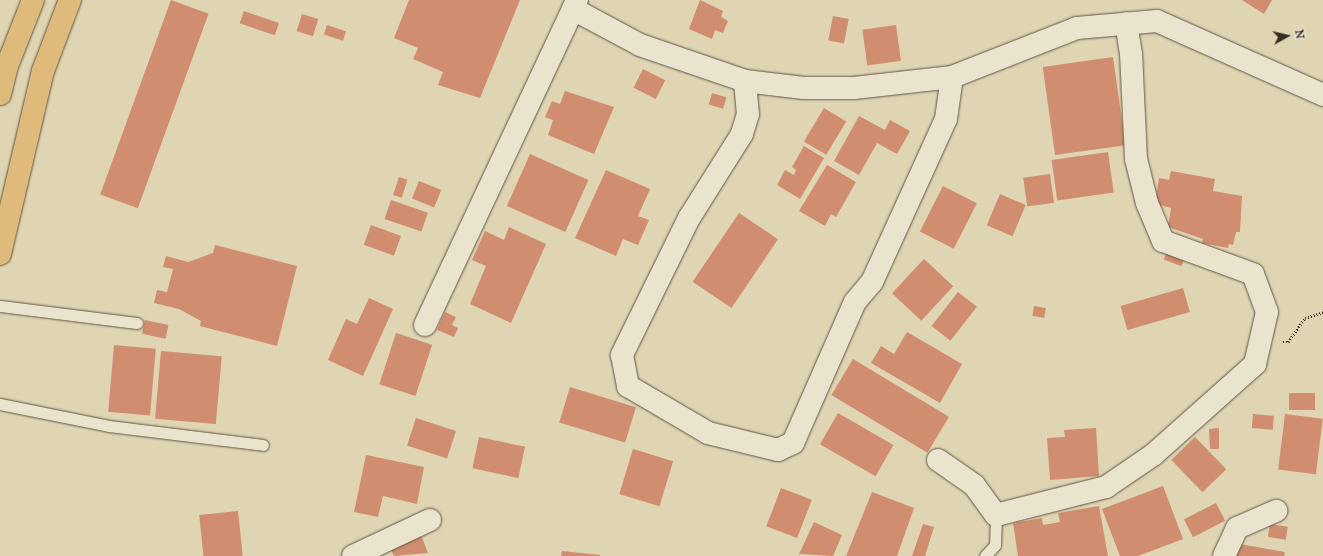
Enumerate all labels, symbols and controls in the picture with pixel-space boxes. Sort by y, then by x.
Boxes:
north arrow [1267,16,1307,56]
text: N [1292,29,1306,40]

